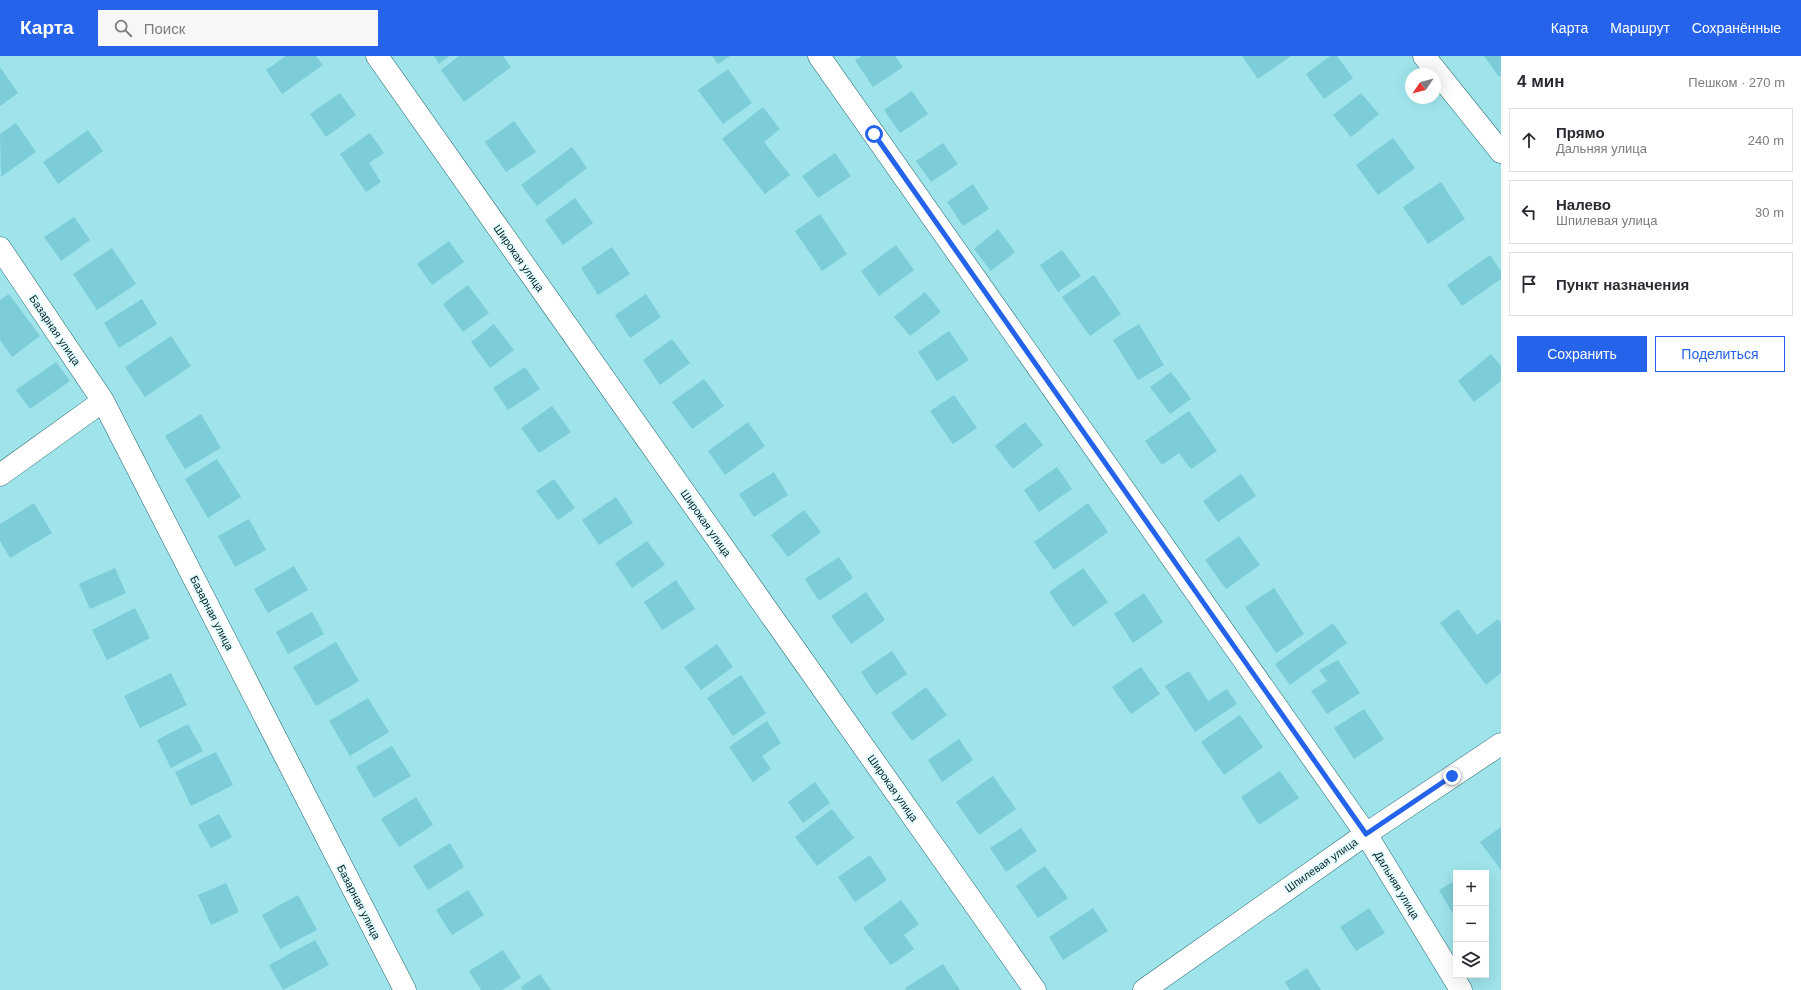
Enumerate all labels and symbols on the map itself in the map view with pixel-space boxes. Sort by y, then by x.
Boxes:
north arrow [1405,68,1441,104]
route start [865,125,883,143]
street label: Широкая улица [491,222,547,294]
street label: Базарная улица [27,293,83,368]
street label: Широкая улица [678,487,734,559]
street label: Базарная улица [188,574,236,653]
street label: Широкая улица [865,752,921,824]
route end [1443,767,1461,785]
street label: Шпилевая улица [1282,835,1360,895]
street label: Дальняя улица [1372,849,1422,922]
street label: Базарная улица [335,863,383,942]

